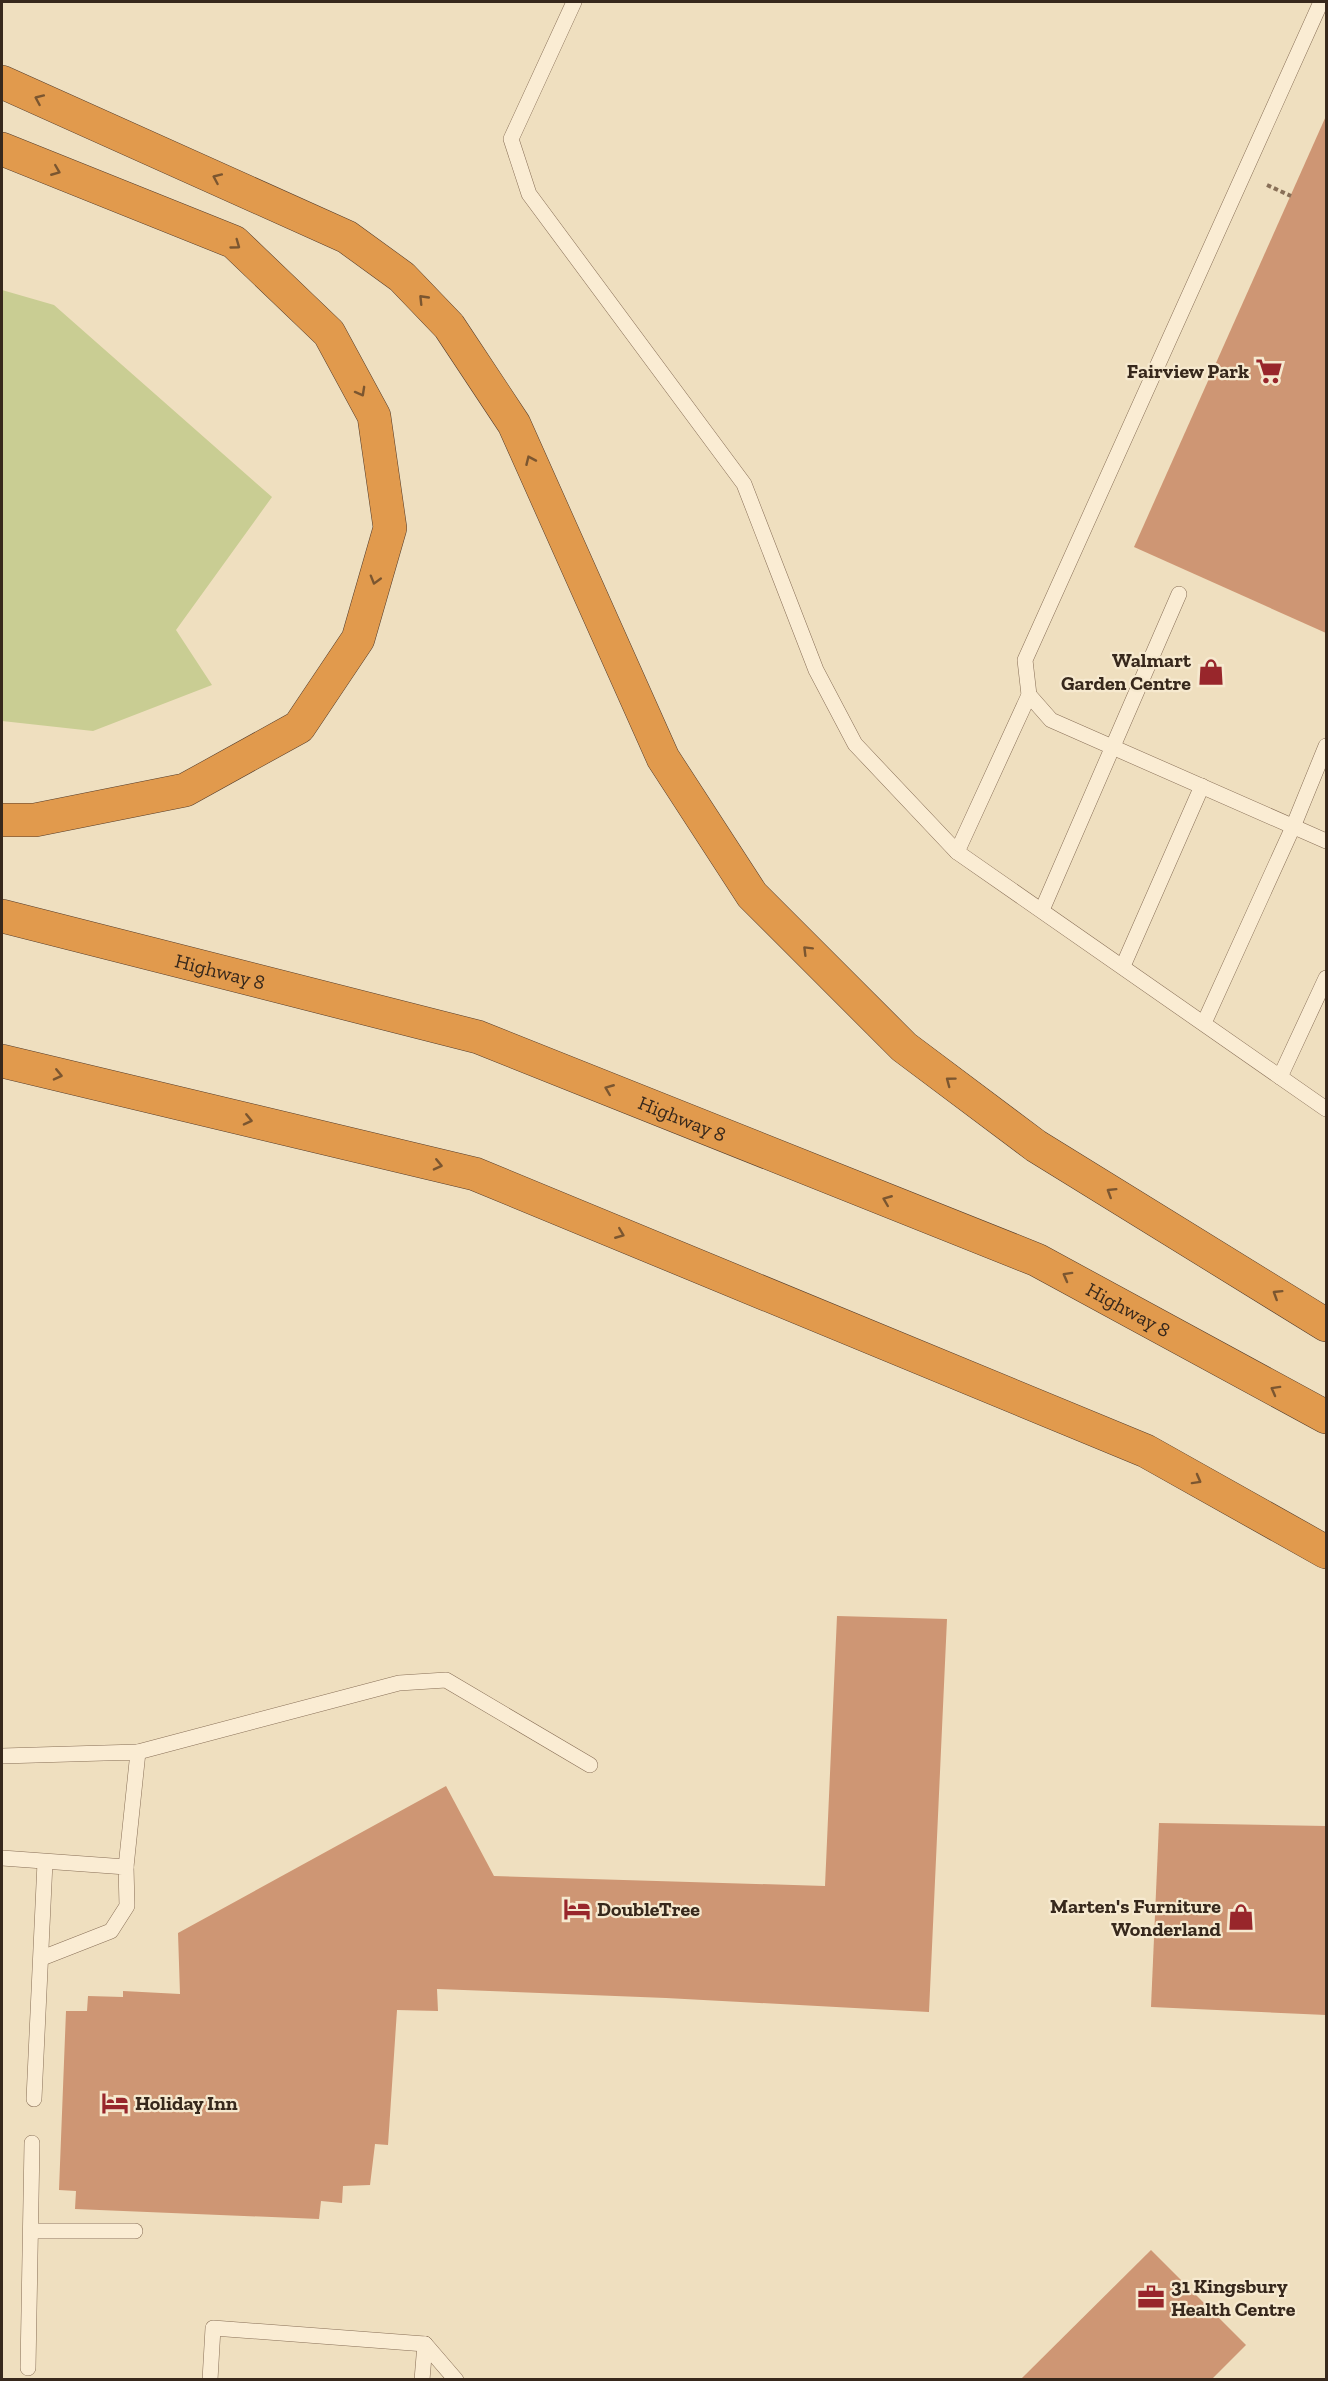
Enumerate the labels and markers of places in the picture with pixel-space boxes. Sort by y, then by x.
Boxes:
supermarket icon: Fairview Park [1254,356,1284,386]
place label: Fairview Park [1127,359,1249,383]
place label: Walmart Garden Centre [1061,648,1192,695]
shop icon: Walmart Garden Centre [1196,657,1226,687]
hotel icon: DoubleTree [562,1894,592,1924]
place label: Marten's Furniture Wonderland [1050,1894,1222,1941]
place label: DoubleTree [597,1897,700,1921]
shop icon: Marten's Furniture Wonderland [1226,1902,1256,1932]
hotel icon: Holiday Inn [100,2088,130,2118]
place label: Holiday Inn [135,2091,238,2115]
place label: 31 Kingsbury Health Centre [1171,2274,1296,2321]
office icon: 31 Kingsbury Health Centre [1136,2282,1166,2312]

